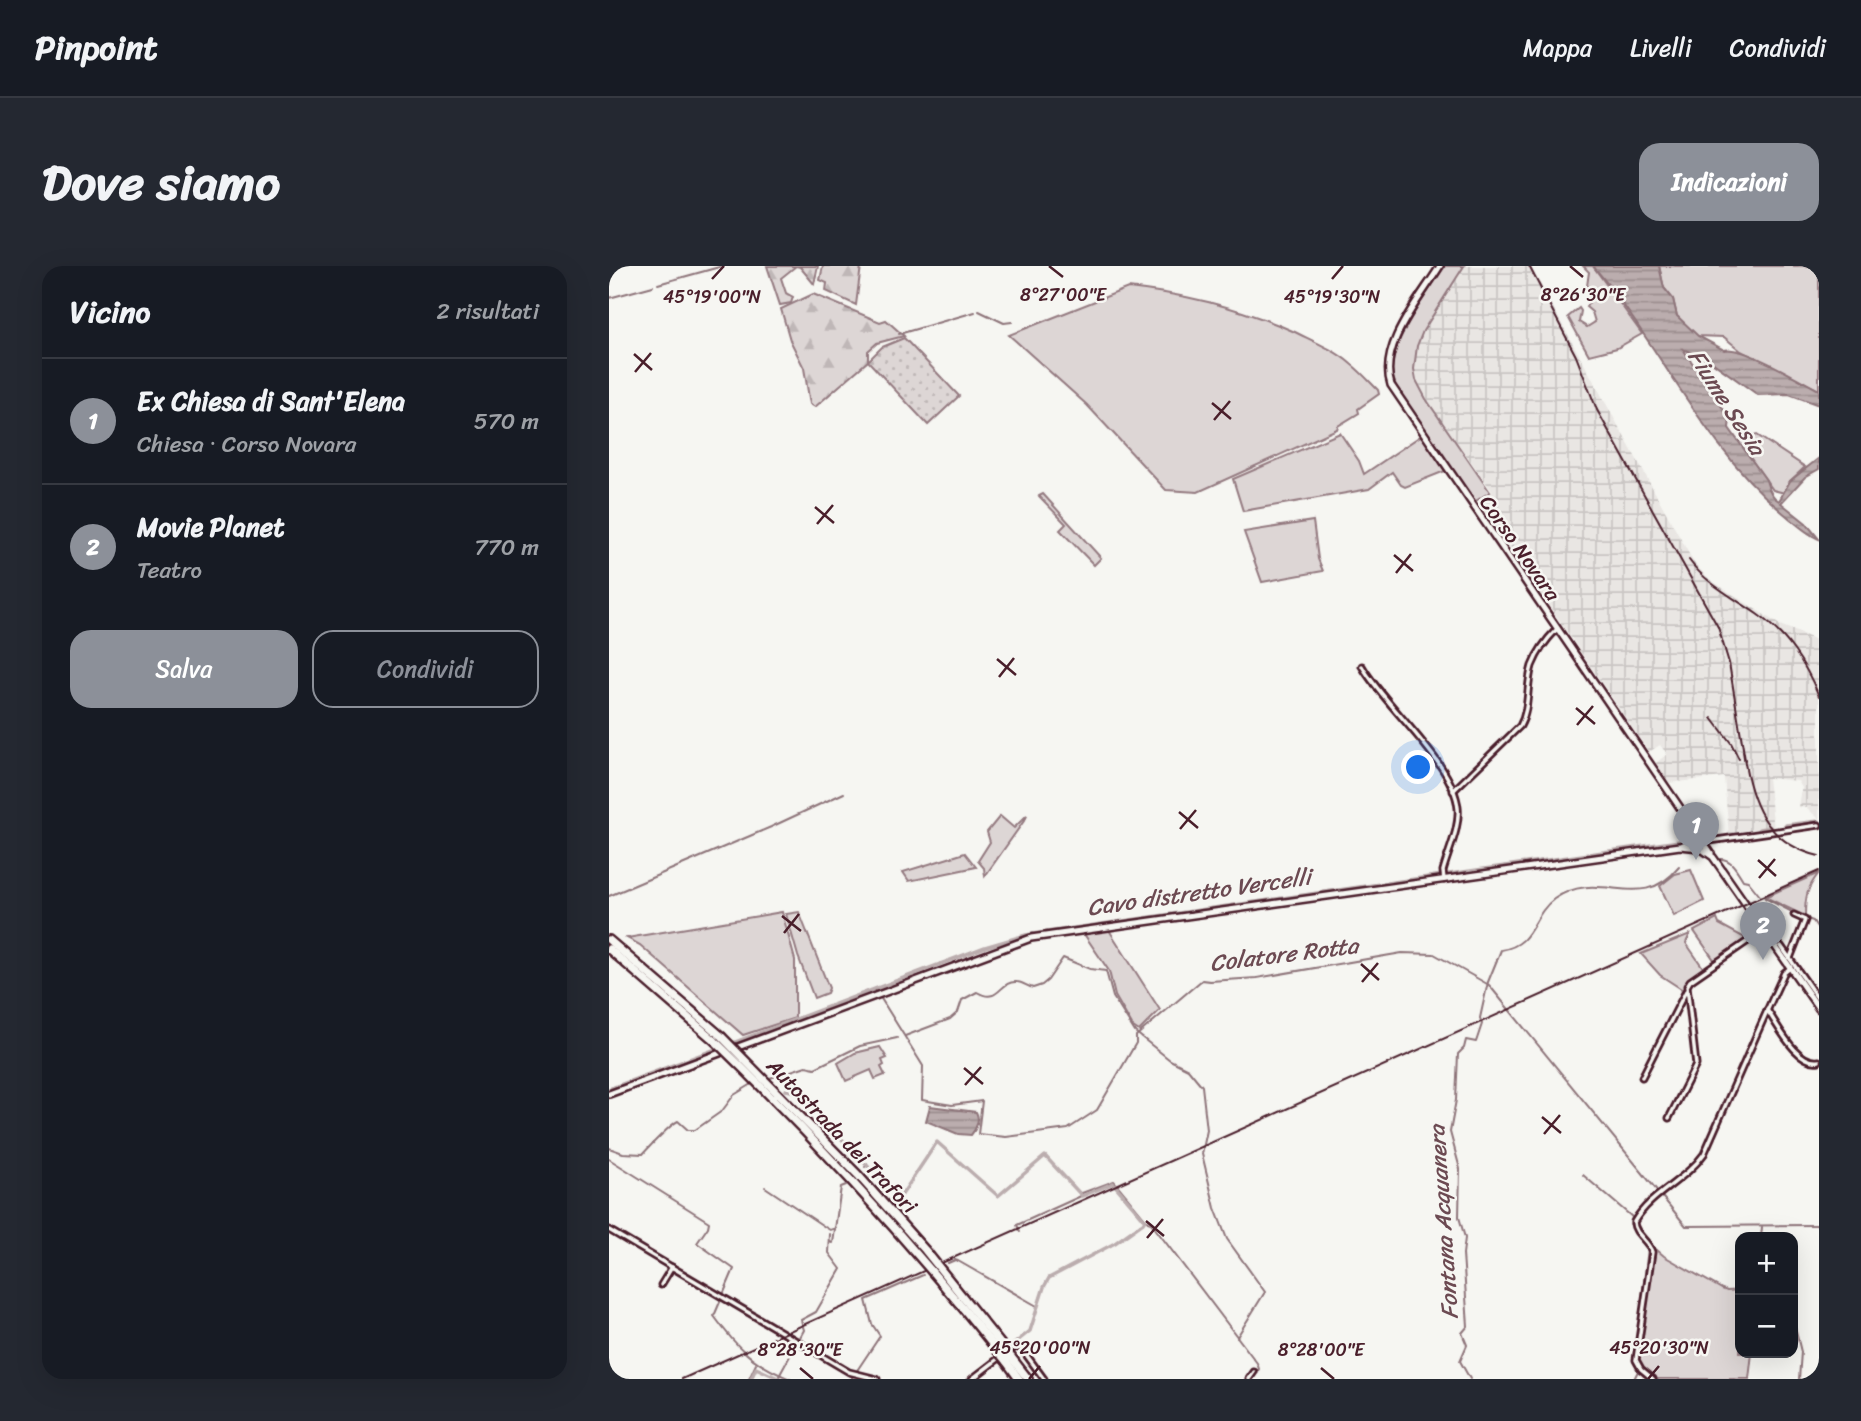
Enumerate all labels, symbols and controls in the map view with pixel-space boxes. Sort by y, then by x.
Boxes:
text: Pinpoint [35,19,158,77]
text: Mappa [1523,27,1592,69]
text: Livelli [1630,27,1692,69]
text: Condividi [1730,27,1826,69]
text: Dove siamo [42,139,280,226]
button: Indicazioni [1639,143,1819,221]
text: 8°27'00"E [1020,279,1107,311]
text: 8°26'30"E [1541,279,1626,311]
text: 45°19'00"N [663,281,762,313]
text: 45°19'30"N [1284,281,1381,313]
text: Vicino [70,285,150,339]
text: 2 risultati [437,291,539,332]
water label: Fiume Sesia [1677,340,1778,466]
text: Ex Chiesa di Sant'Elena [137,378,405,424]
text: 1 [88,401,98,442]
text: 570 m [474,401,539,442]
text: Chiesa · Corso Novara [137,424,356,465]
street label: Corso Novara [1469,487,1571,610]
text: Movie Planet [137,504,285,550]
text: 2 [86,527,100,568]
text: 770 m [475,527,539,568]
text: Teatro [137,550,202,591]
button: Salva [70,630,298,708]
button: Condividi [312,630,539,708]
your location [1401,750,1435,784]
pin: 1 [1673,802,1719,860]
water label: Cavo distretto Vercelli [1085,856,1318,928]
pin: 2 [1740,902,1786,960]
water label: Colatore Rotta [1208,925,1363,984]
street label: Autostrada dei Trafori [756,1048,928,1224]
water label: Fontana Acquanera [1416,1121,1471,1320]
map controls [1735,1232,1798,1358]
button: + [1735,1232,1798,1295]
button: − [1735,1295,1798,1358]
text: 45°20'00"N [989,1332,1091,1364]
text: 45°20'30"N [1609,1332,1709,1364]
text: 8°28'30"E [757,1334,844,1366]
text: 8°28'00"E [1278,1334,1365,1366]

